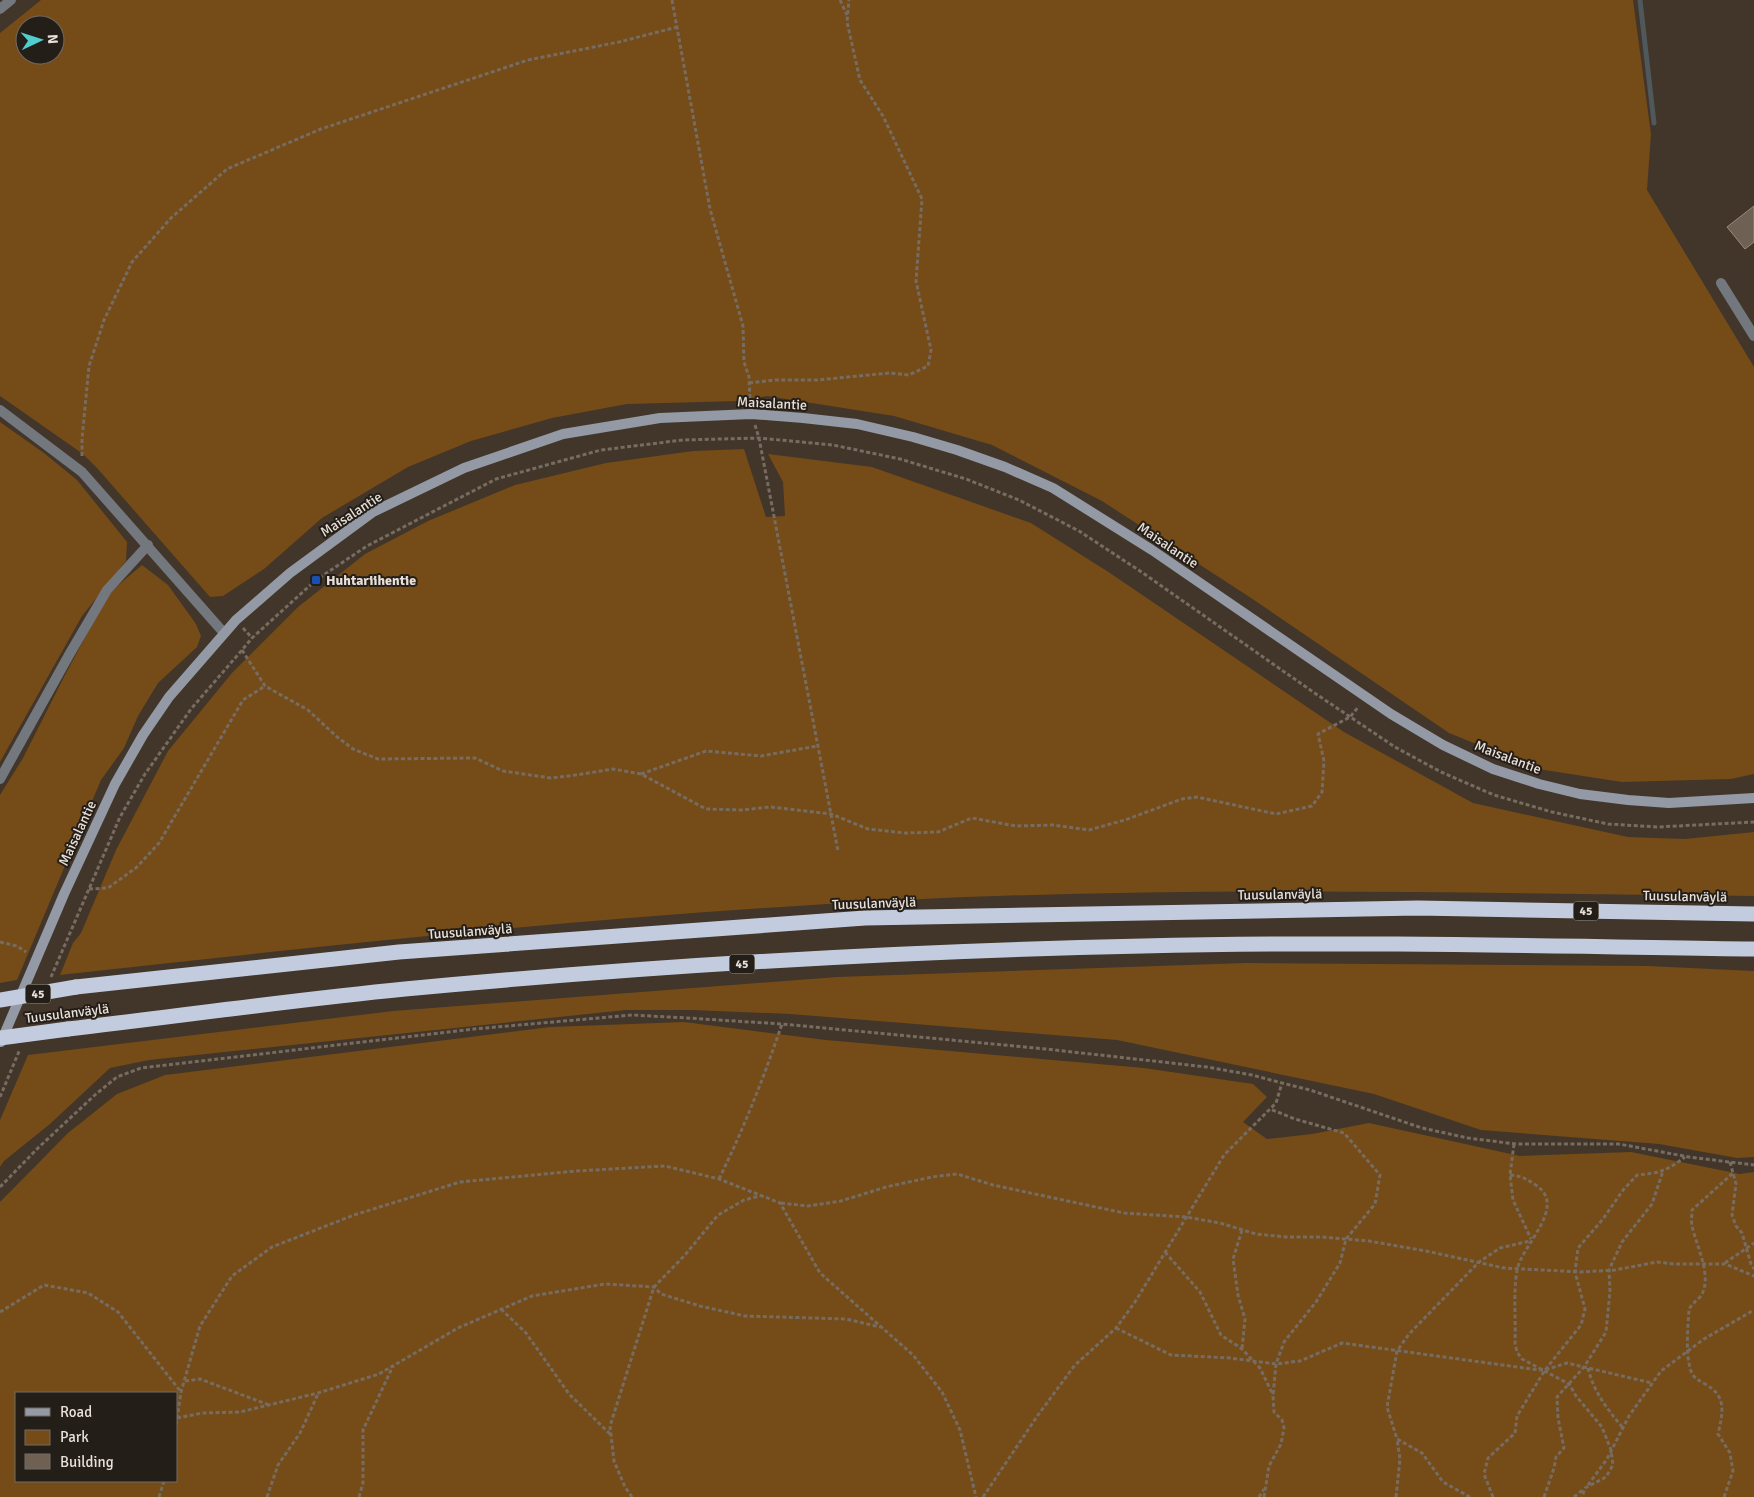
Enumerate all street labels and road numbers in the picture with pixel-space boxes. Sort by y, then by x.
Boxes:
street label: Maisalantie [737,393,807,414]
street label: Maisalantie [317,488,385,541]
street label: Maisalantie [1134,519,1202,572]
street label: Maisalantie [1472,737,1544,778]
street label: Maisalantie [55,798,100,869]
street label: Tuusulanväylä [1238,885,1322,904]
street label: Tuusulanväylä [1643,887,1727,906]
street label: Tuusulanväylä [831,894,917,913]
road number: 45 [1574,901,1598,920]
street label: Tuusulanväylä [427,920,513,943]
road number: 45 [730,954,754,974]
road number: 45 [26,984,50,1004]
street label: Tuusulanväylä [24,1000,110,1027]

